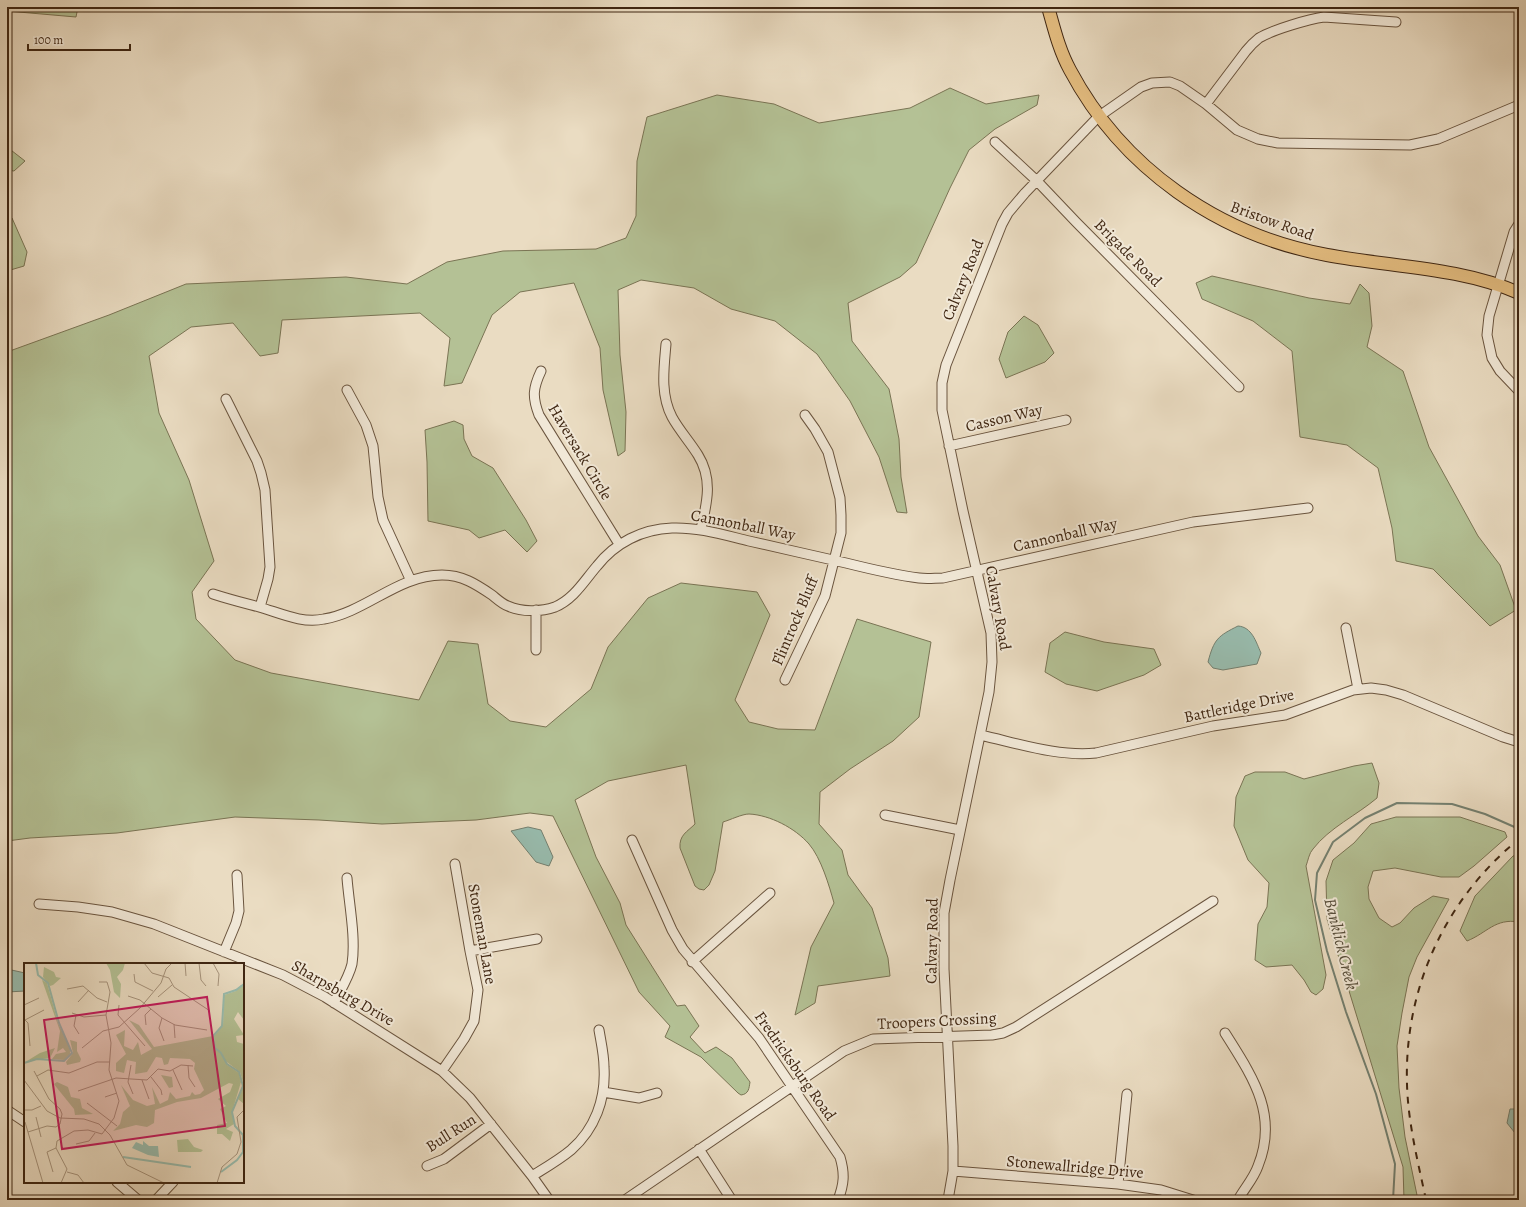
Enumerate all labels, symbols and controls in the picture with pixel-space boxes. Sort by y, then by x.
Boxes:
scale bar [28,26,130,52]
text: 100 m [34,32,63,48]
street label: Bristow Road [1227,196,1317,246]
street label: Brigade Road [1089,214,1167,292]
street label: Calvary Road [937,236,989,324]
street label: Casson Way [963,398,1045,438]
street label: Haversack Circle [543,400,617,504]
street label: Cannonball Way [689,504,798,546]
street label: Cannonball Way [1011,512,1120,558]
street label: Calvary Road [980,564,1016,652]
street label: Flintrock Bluff [766,571,825,669]
street label: Battleridge Drive [1182,684,1296,728]
street label: Stoneman Lane [462,882,502,986]
water label: Banklick Creek [1318,896,1364,993]
street label: Calvary Road [920,898,944,984]
street label: Sharpsburg Drive [288,955,398,1031]
inset map [24,963,244,1183]
street label: Fredricksburg Road [749,1007,841,1125]
street label: Troopers Crossing [877,1007,997,1035]
street label: Bull Run [422,1108,481,1157]
street label: Stonewallridge Drive [1006,1150,1144,1184]

